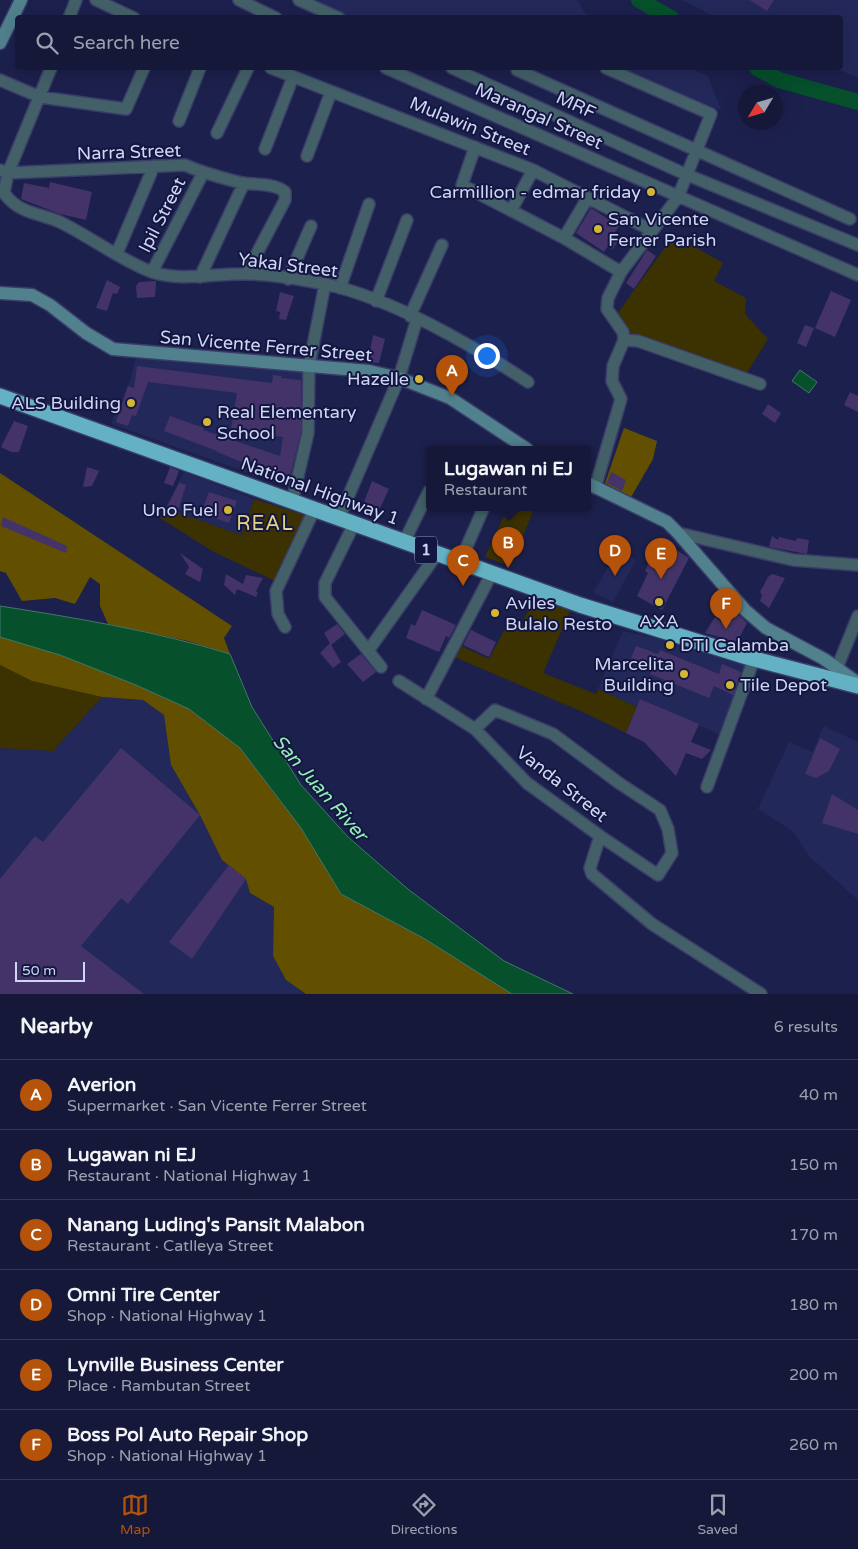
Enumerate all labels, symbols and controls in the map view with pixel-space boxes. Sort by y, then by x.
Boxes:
search box [15,15,843,70]
icon: search [33,29,61,57]
text: Search here [73,32,180,54]
street label: Marangal Street [472,78,606,154]
north arrow [738,85,783,130]
street label: MRF [553,86,599,124]
street label: Mulawin Street [406,92,534,160]
street label: Narra Street [76,139,182,165]
street label: Ipil Street [134,174,190,256]
place label: Carmillion - edmar friday [429,181,641,203]
marker: Carmillion - edmar friday [645,186,657,198]
place label: San Vicente Ferrer Parish [608,208,716,251]
marker: San Vicente Ferrer Parish [592,223,604,235]
street label: Yakal Street [237,248,339,282]
street label: San Vicente Ferrer Street [159,326,373,366]
your location [474,343,500,369]
pin: A [436,355,468,396]
place label: Hazelle [347,368,409,390]
marker: Hazelle [413,373,425,385]
place label: ALS Building [11,392,121,414]
marker: ALS Building [125,397,137,409]
place label: Real Elementary School [217,401,357,444]
marker: Real Elementary School [201,416,213,428]
popup [426,446,591,511]
street label: National Highway 1 [238,452,402,530]
text: Lugawan ni EJ [444,458,573,480]
text: Restaurant [444,480,527,500]
place label: Uno Fuel [142,499,218,521]
marker: Uno Fuel [222,504,234,516]
district label: REAL [236,512,294,536]
pin: B [492,527,524,568]
pin: D [599,535,631,576]
road number: 1 [415,536,437,564]
pin: E [645,538,677,579]
pin: C [447,545,479,586]
pin: F [710,588,742,629]
place label: Aviles Bulalo Resto [505,592,612,635]
marker: AXA [653,596,665,608]
marker: Aviles Bulalo Resto [489,607,501,619]
place label: AXA [639,610,679,632]
place label: DTI Calamba [680,634,789,656]
marker: DTI Calamba [664,639,676,651]
place label: Marcelita Building [594,653,674,696]
marker: Marcelita Building [678,668,690,680]
place label: Tile Depot [740,674,827,696]
marker: Tile Depot [724,679,736,691]
water label: San Juan River [268,731,374,847]
street label: Vanda Street [512,741,612,827]
scale bar [15,959,85,982]
text: 50 m [22,962,56,979]
text: Nearby [20,1014,93,1039]
text: 6 results [774,1017,838,1037]
text: Averion [67,1074,136,1096]
text: A [30,1085,42,1105]
text: 40 m [799,1085,838,1105]
text: Supermarket · San Vicente Ferrer Street [67,1096,367,1116]
text: Lugawan ni EJ [67,1144,196,1166]
text: B [30,1155,42,1175]
text: 150 m [789,1155,838,1175]
text: Restaurant · National Highway 1 [67,1166,311,1186]
text: Nanang Luding's Pansit Malabon [67,1214,365,1236]
text: C [30,1225,42,1245]
text: 170 m [789,1225,838,1245]
text: Restaurant · Catlleya Street [67,1236,273,1256]
text: Omni Tire Center [67,1284,220,1306]
text: D [30,1295,42,1315]
text: 180 m [789,1295,838,1315]
text: Shop · National Highway 1 [67,1306,267,1326]
text: Lynville Business Center [67,1354,284,1376]
text: E [31,1365,41,1385]
text: 200 m [789,1365,838,1385]
text: Place · Rambutan Street [67,1376,250,1396]
text: Boss Pol Auto Repair Shop [67,1424,308,1446]
text: F [31,1435,41,1455]
text: 260 m [789,1435,838,1455]
text: Shop · National Highway 1 [67,1446,267,1466]
tab: Map [120,1491,150,1538]
tab: Directions [390,1491,457,1538]
tab: Saved [697,1491,738,1538]

